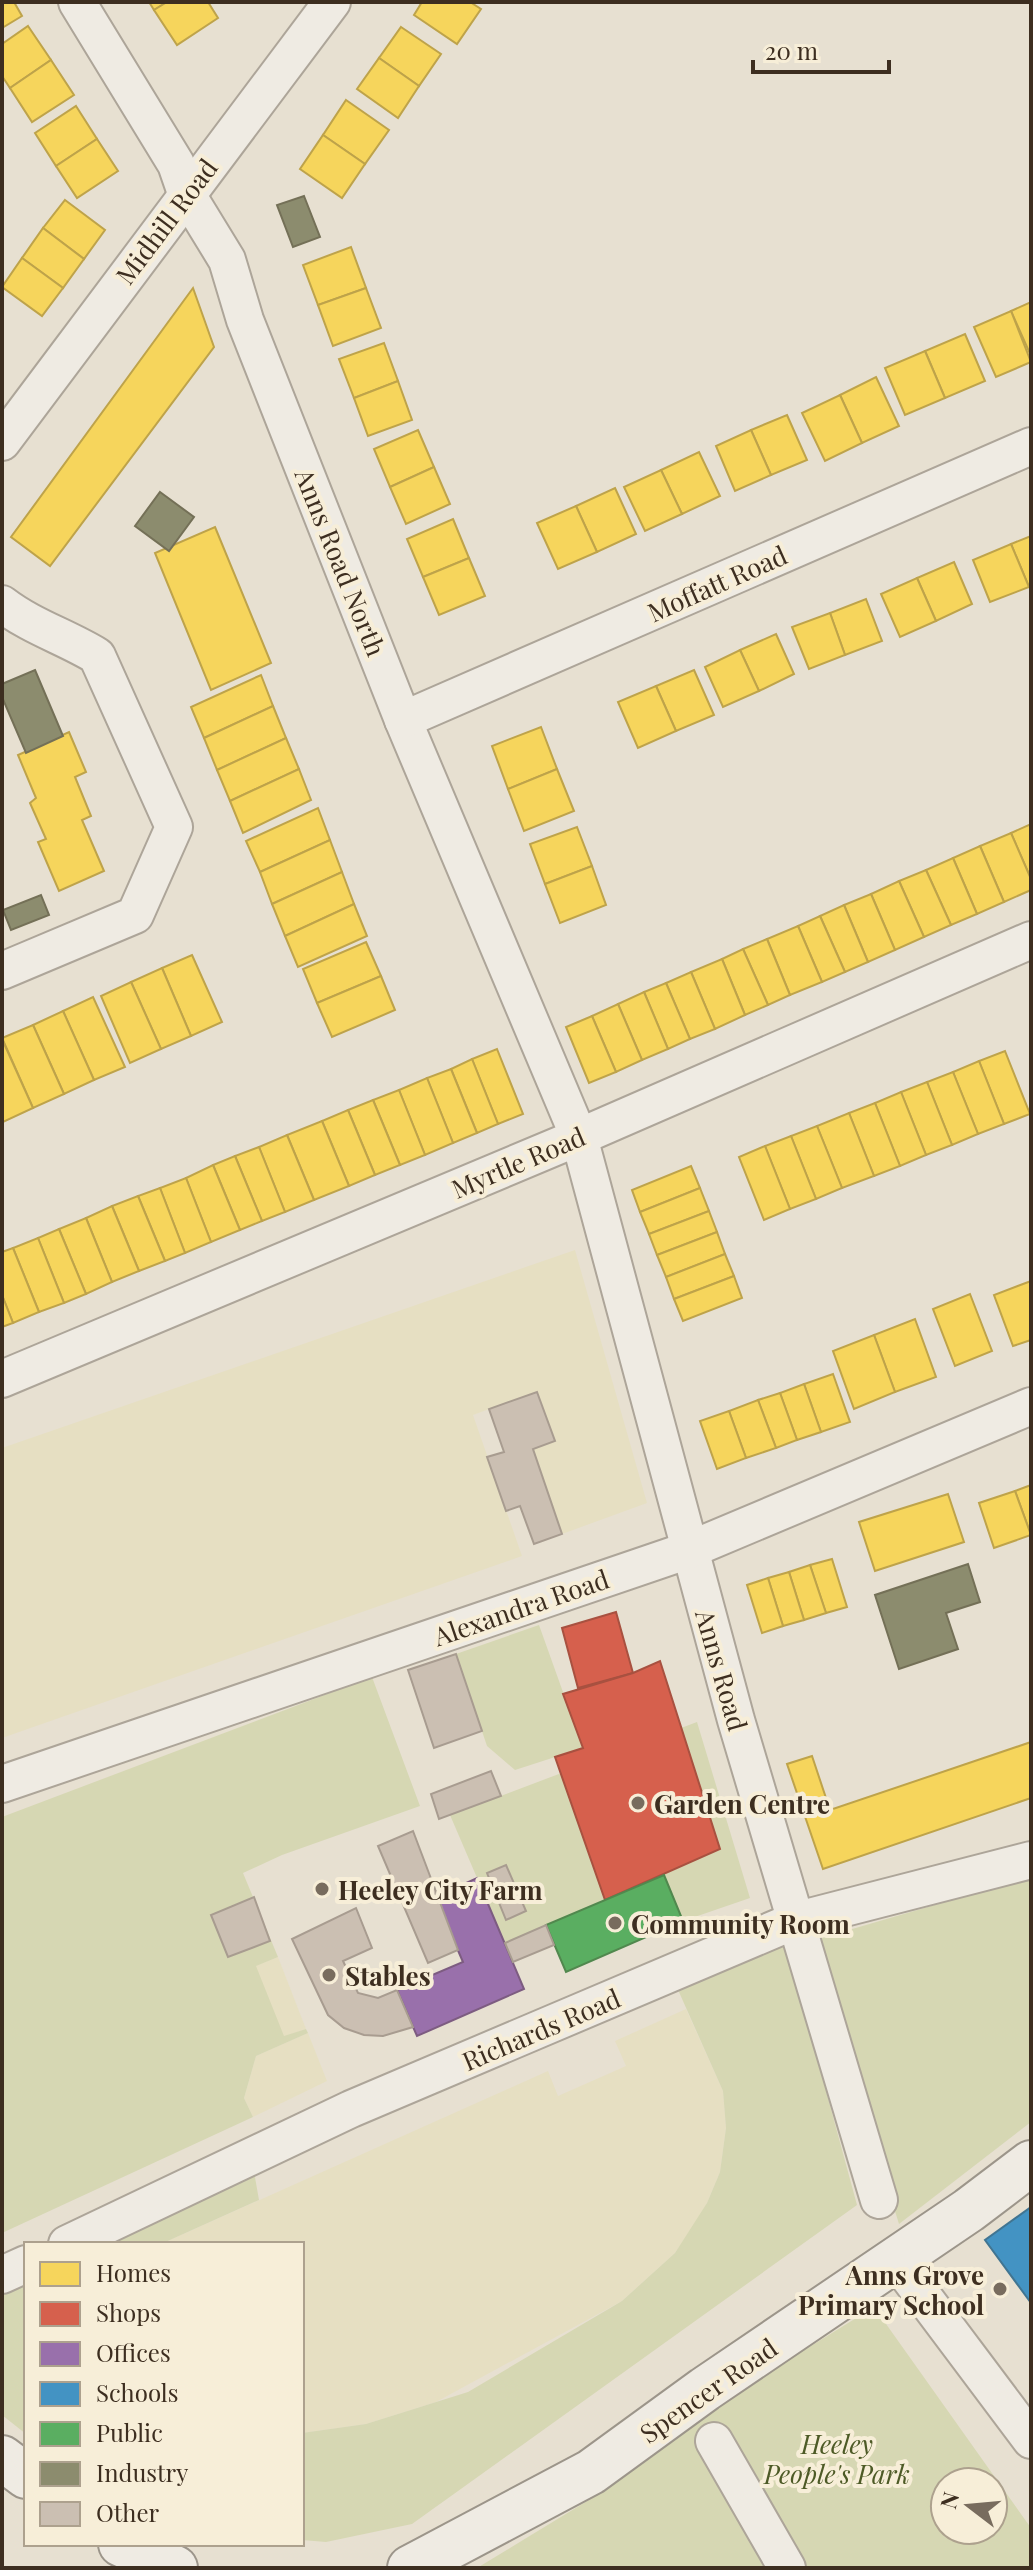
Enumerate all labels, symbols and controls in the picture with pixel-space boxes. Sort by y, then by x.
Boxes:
scale bar [753,24,889,74]
text: 20 m [765,34,818,66]
street label: Midhill Road [107,151,225,291]
street label: Anns Road North [287,462,395,661]
street label: Moffatt Road [642,537,792,629]
street label: Myrtle Road [446,1118,590,1206]
street label: Alexandra Road [428,1561,613,1654]
street label: Anns Road [688,1604,756,1735]
place label: Garden Centre [654,1786,830,1821]
marker: Garden Centre [629,1794,647,1812]
place label: Heeley City Farm [338,1872,543,1907]
marker: Heeley City Farm [313,1880,331,1898]
place label: Community Room [631,1906,850,1941]
marker: Community Room [606,1914,624,1932]
place label: Stables [345,1958,431,1993]
marker: Stables [320,1966,338,1984]
street label: Richards Road [456,1980,626,2078]
legend [24,2242,304,2546]
text: Homes [96,2256,171,2288]
place label: Anns Grove Primary School [798,2257,984,2322]
marker: Anns Grove Primary School [991,2280,1009,2298]
text: Shops [96,2296,161,2328]
street label: Spencer Road [632,2330,784,2450]
text: Offices [96,2336,171,2368]
text: Schools [96,2376,178,2408]
text: Public [96,2416,163,2448]
park label: Heeley People's Park [763,2426,910,2491]
text: Industry [96,2456,188,2488]
north arrow [929,2466,1009,2546]
text: N [932,2488,965,2512]
text: Other [96,2496,160,2528]

